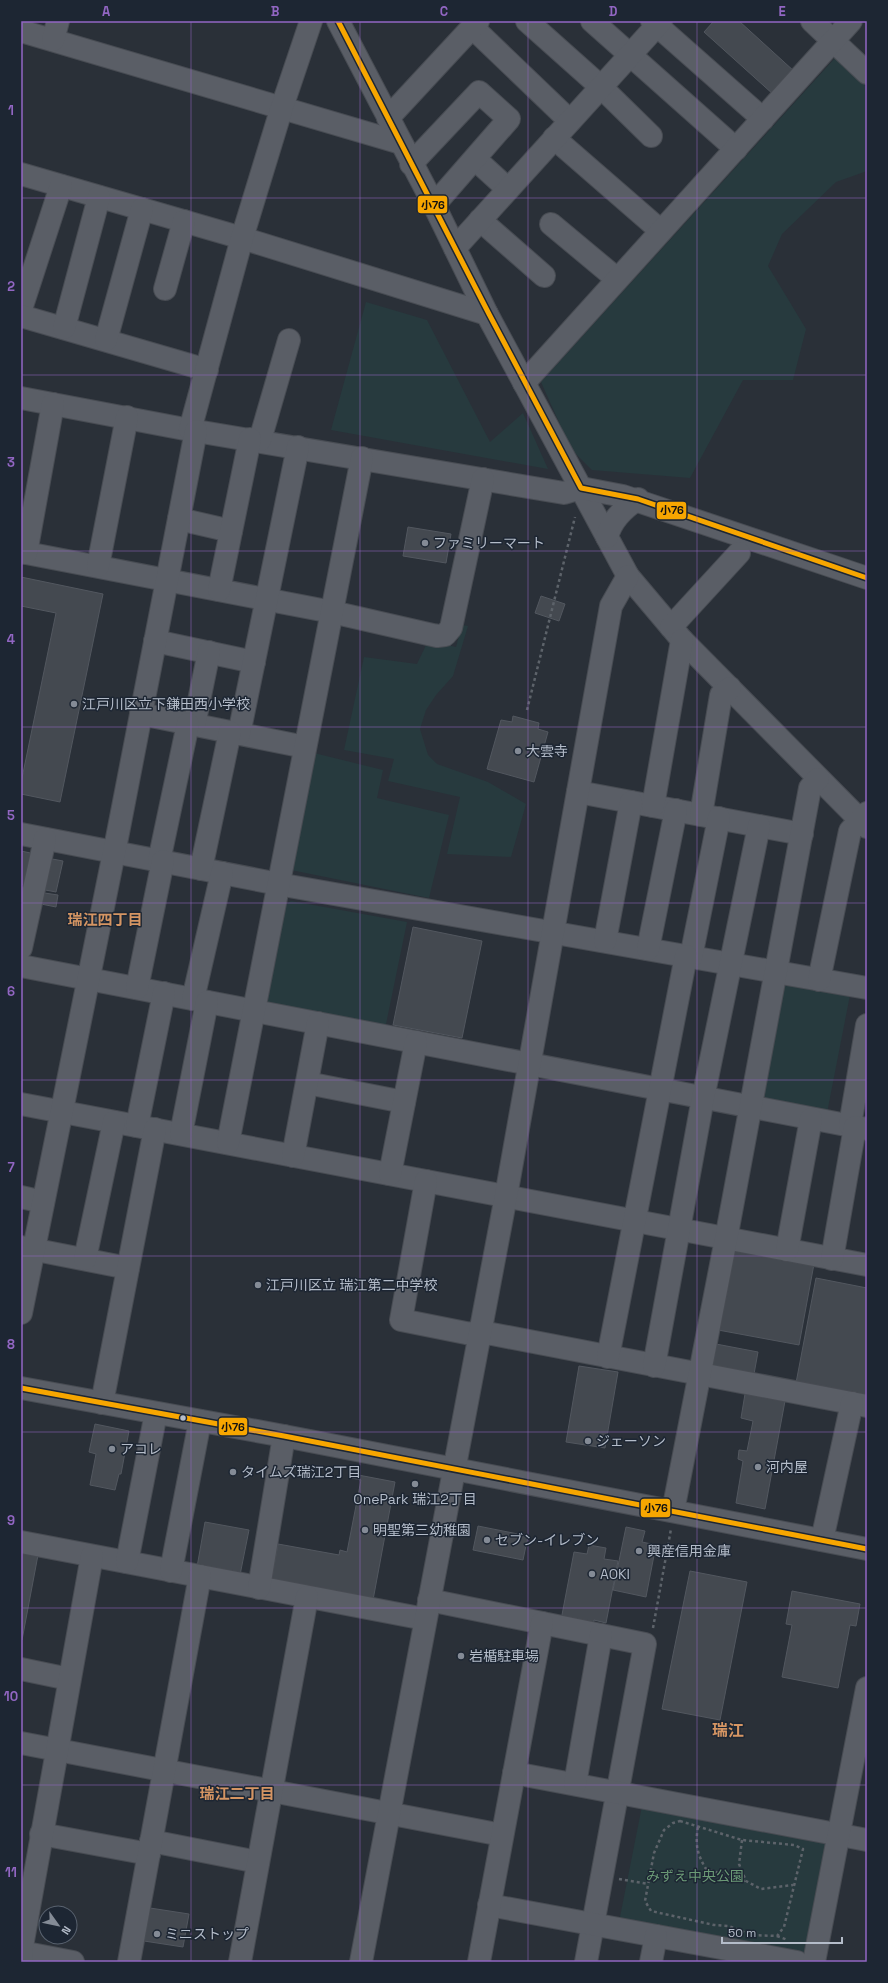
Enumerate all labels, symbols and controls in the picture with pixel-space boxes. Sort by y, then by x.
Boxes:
text: A [102,3,111,20]
text: B [271,3,280,20]
text: C [440,3,448,20]
text: D [609,3,618,20]
text: E [778,3,786,20]
text: 1 [8,102,14,119]
line badge: 小76 [417,195,448,214]
text: 小76 [421,198,445,212]
text: 2 [7,278,15,295]
text: 3 [7,454,15,471]
line badge: 小76 [656,501,687,520]
text: 小76 [660,503,684,517]
place label: ファミリーマート [433,534,545,552]
marker: ファミリーマート [420,538,430,548]
text: 4 [7,631,15,648]
place label: 江戸川区立下鎌田西小学校 [82,695,250,713]
marker: 江戸川区立下鎌田西小学校 [69,699,79,709]
place label: 大雲寺 [526,742,568,760]
marker: 大雲寺 [513,746,523,756]
text: 5 [7,807,15,824]
district label: 瑞江四丁目 [67,910,143,929]
text: 6 [7,983,15,1000]
text: 7 [7,1159,15,1176]
place label: 江戸川区立 瑞江第二中学校 [266,1276,438,1294]
marker: 江戸川区立 瑞江第二中学校 [253,1280,263,1290]
text: 8 [7,1336,15,1353]
unlabelled marker [178,1413,188,1423]
line badge: 小76 [218,1417,248,1436]
text: 小76 [221,1420,245,1434]
place label: ジェーソン [596,1432,666,1450]
marker: ジェーソン [583,1436,593,1446]
place label: アコレ [120,1440,162,1458]
marker: アコレ [107,1444,117,1454]
place label: 河内屋 [766,1458,808,1476]
marker: 河内屋 [753,1462,763,1472]
place label: タイムズ瑞江2丁目 [241,1463,361,1481]
marker: タイムズ瑞江2丁目 [228,1467,238,1477]
marker: OnePark 瑞江2丁目 [410,1479,420,1489]
place label: OnePark 瑞江2丁目 [353,1490,477,1508]
line badge: 小76 [640,1498,671,1518]
text: 小76 [644,1501,668,1515]
text: 9 [7,1512,15,1529]
place label: 明聖第三幼稚園 [373,1521,471,1539]
marker: 明聖第三幼稚園 [360,1525,370,1535]
place label: セブン-イレブン [495,1531,599,1549]
marker: セブン-イレブン [482,1535,492,1545]
place label: 興産信用金庫 [647,1542,731,1560]
marker: 興産信用金庫 [634,1546,644,1556]
place label: AOKI [600,1565,630,1583]
marker: AOKI [587,1569,597,1579]
place label: 岩楯駐車場 [469,1647,539,1665]
marker: 岩楯駐車場 [456,1651,466,1661]
text: 10 [4,1688,18,1705]
district label: 瑞江 [712,1720,744,1741]
district label: 瑞江二丁目 [199,1784,275,1803]
text: 11 [5,1864,17,1881]
park label: みずえ中央公園 [646,1867,744,1885]
north arrow [38,1905,78,1945]
scale bar [722,1919,842,1945]
text: N [59,1924,74,1937]
place label: ミニストップ [165,1925,249,1943]
text: 50 m [728,1925,756,1941]
marker: ミニストップ [152,1929,162,1939]

